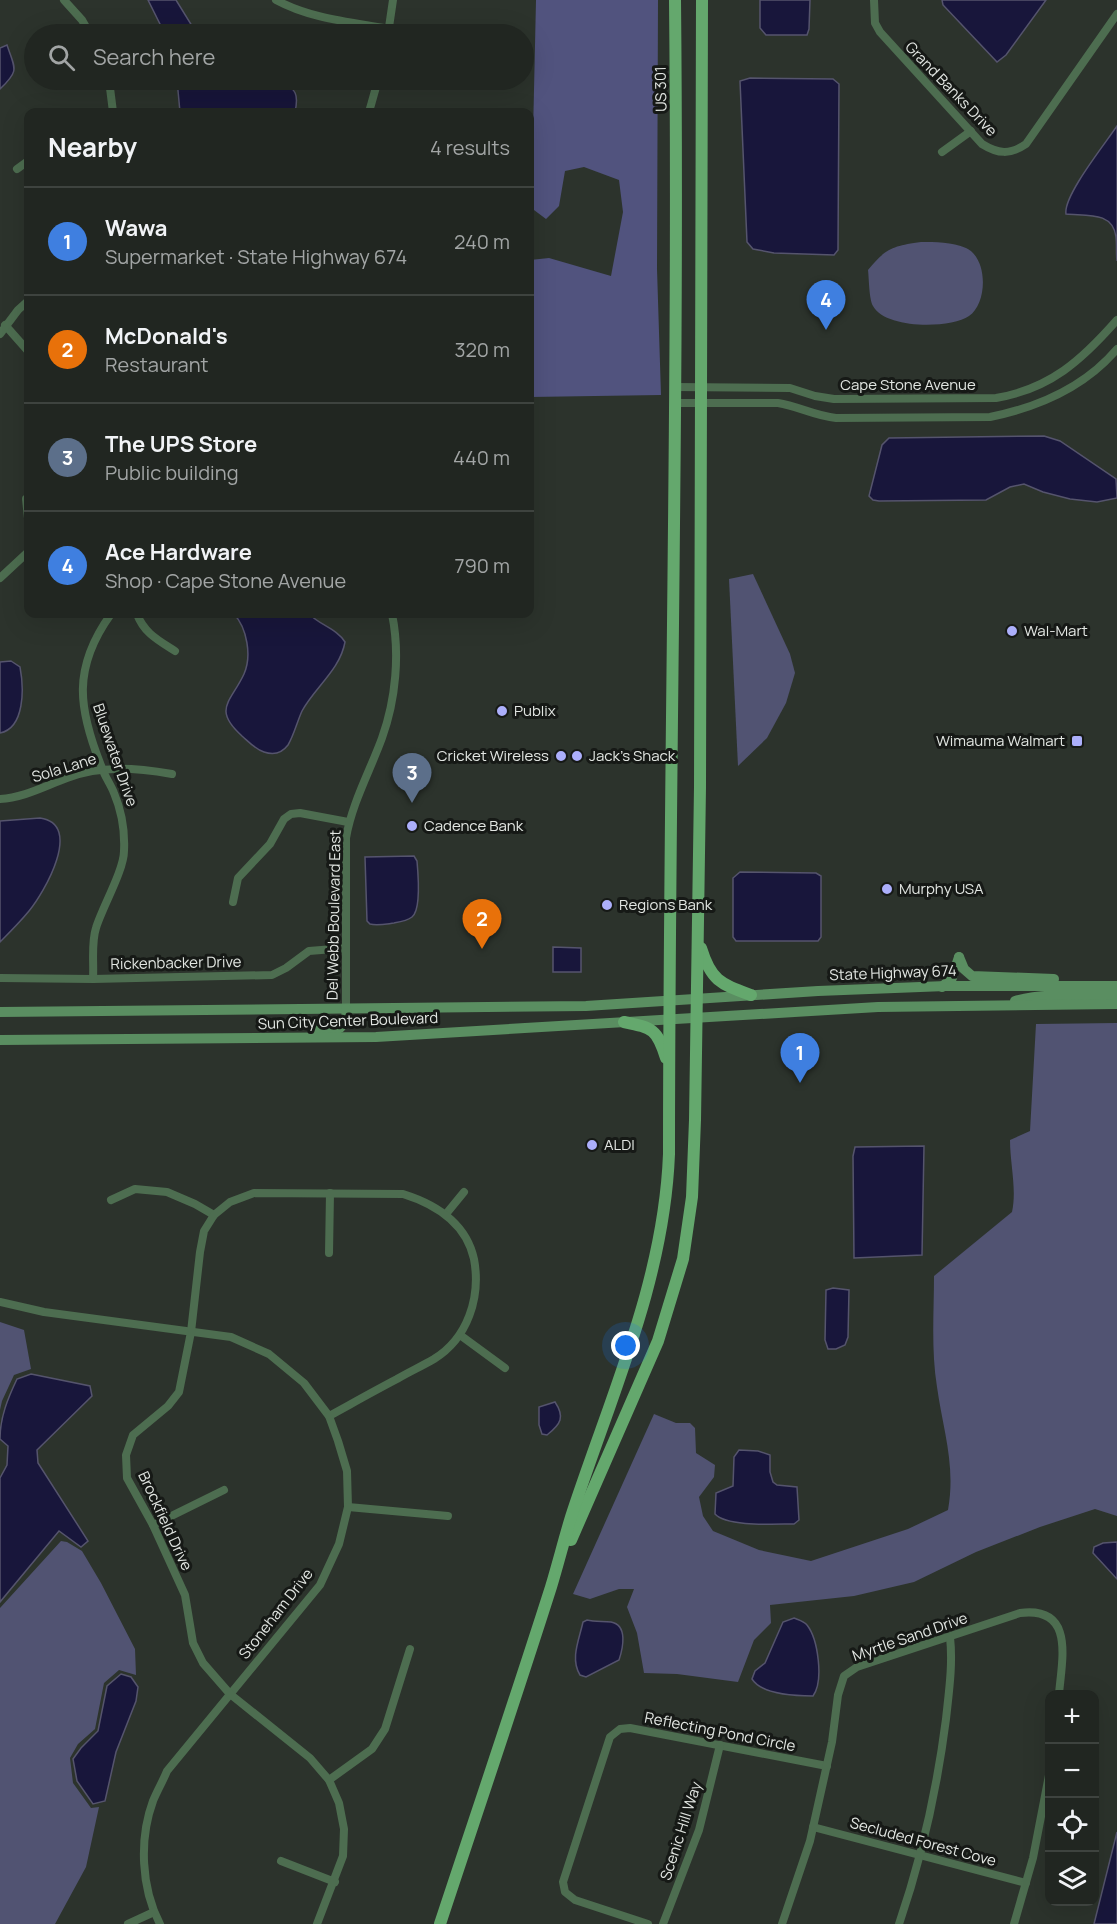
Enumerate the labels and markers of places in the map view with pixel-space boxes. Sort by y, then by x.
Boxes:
pin: 4 [806,280,846,330]
place label: Wal-Mart [1024,620,1088,641]
marker: Wal-Mart [1005,624,1019,638]
place label: Publix [514,700,556,721]
marker: Publix [495,704,509,718]
place label: Wimauma Walmart [936,730,1065,751]
marker: Wimauma Walmart [1070,734,1084,748]
place label: Cricket Wireless [437,745,549,766]
place label: Jack's Shack [589,745,676,766]
marker: Cricket Wireless [554,749,568,763]
marker: Jack's Shack [570,749,584,763]
pin: 3 [392,754,432,803]
place label: Cadence Bank [424,815,524,836]
marker: Cadence Bank [405,819,419,833]
place label: Murphy USA [899,878,984,899]
marker: Murphy USA [880,882,894,896]
place label: Regions Bank [619,894,713,915]
marker: Regions Bank [600,898,614,912]
pin: 2 [462,900,502,949]
pin: 1 [780,1034,820,1083]
place label: ALDI [604,1134,635,1155]
marker: ALDI [585,1138,599,1152]

